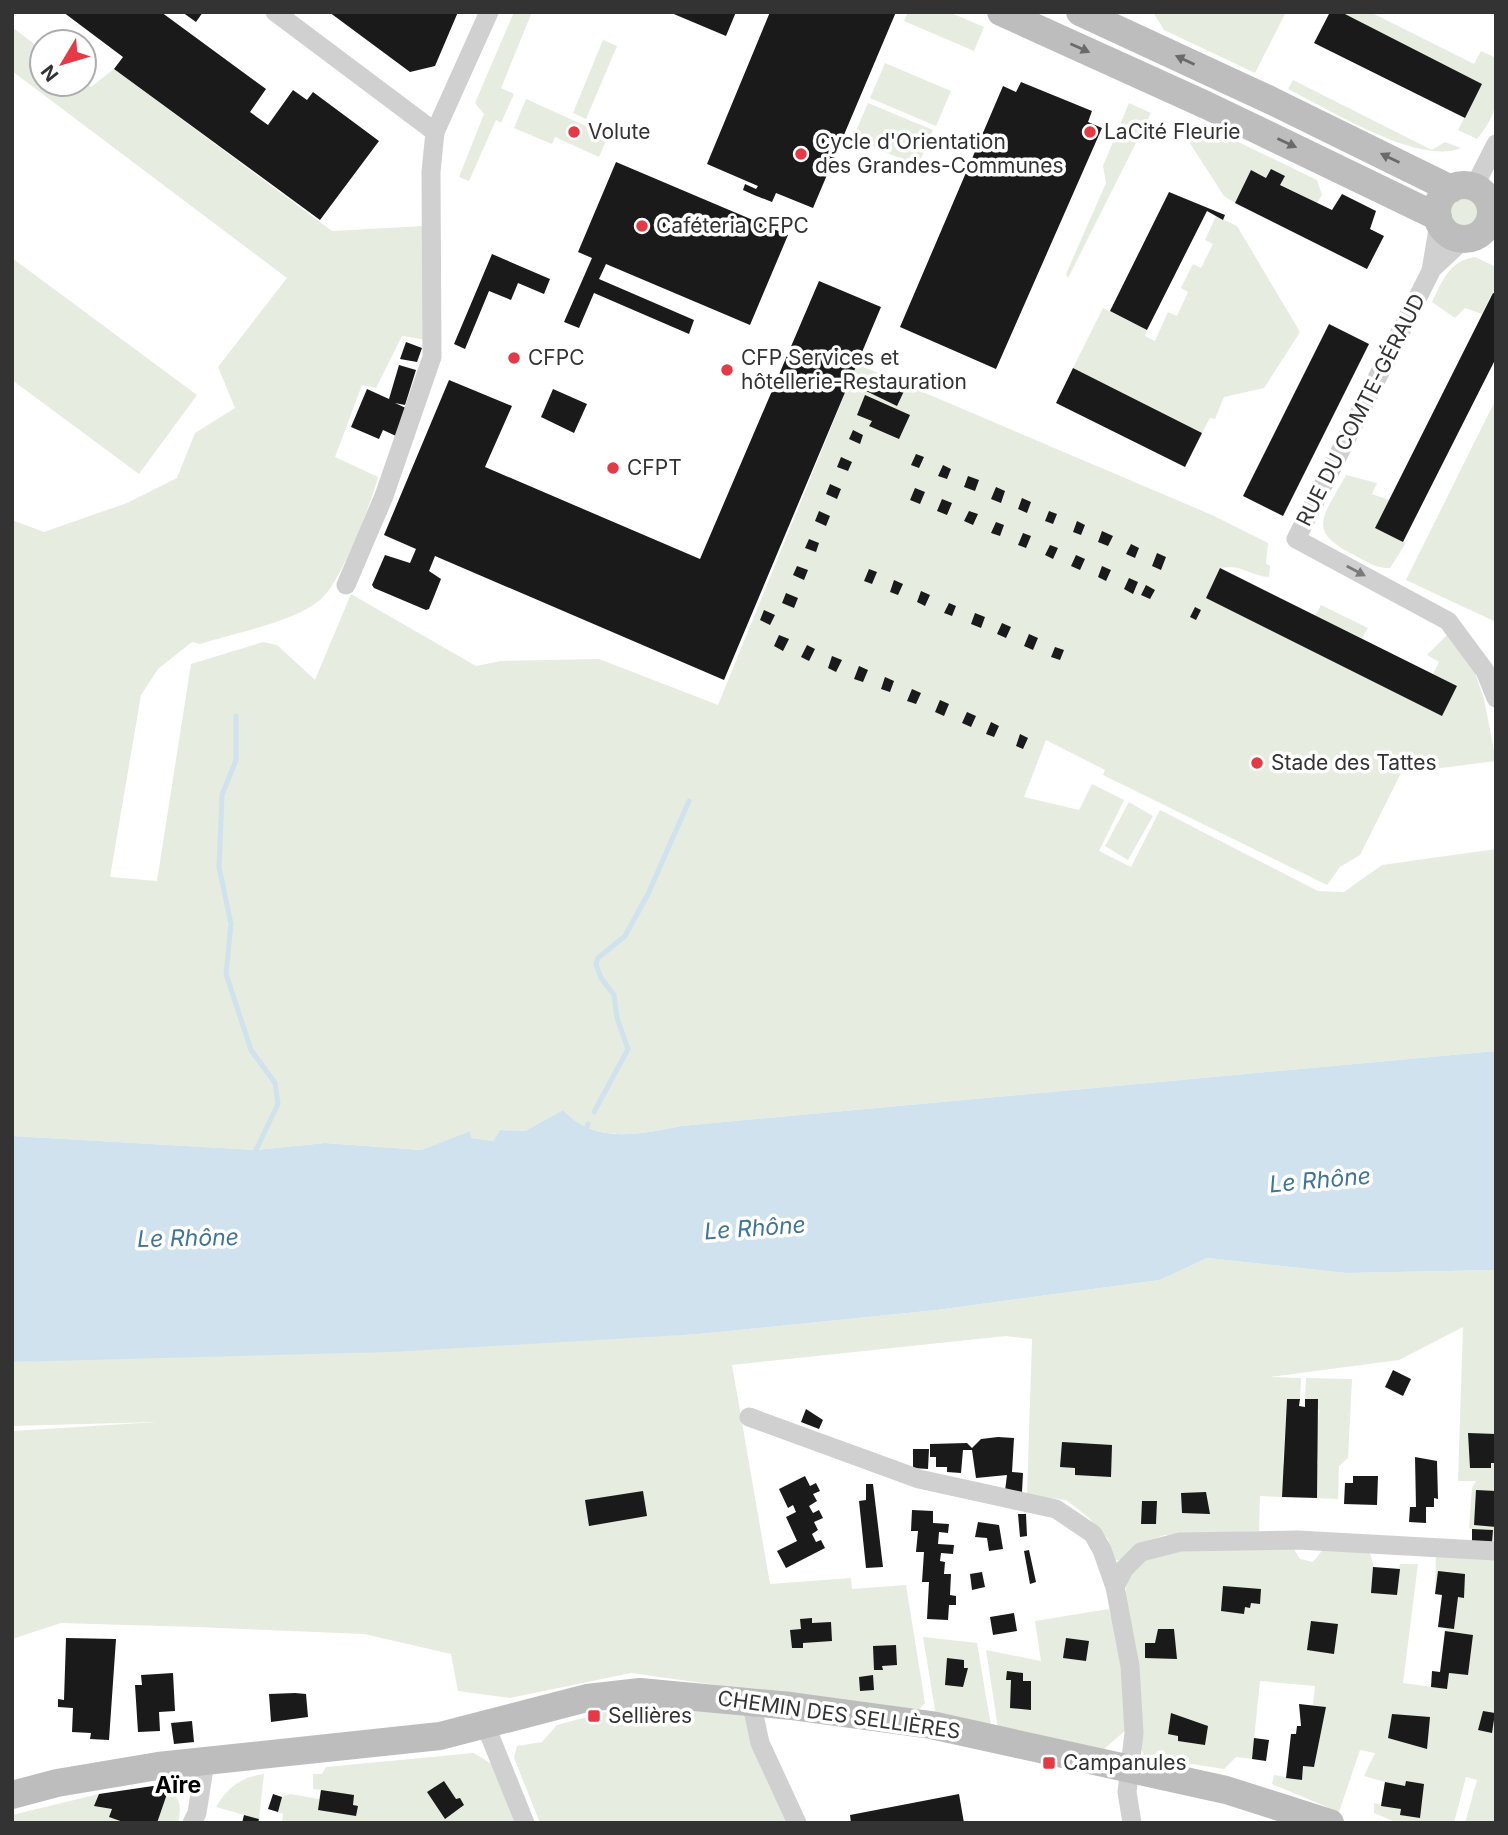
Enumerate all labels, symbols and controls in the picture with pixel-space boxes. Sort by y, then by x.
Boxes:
north arrow [28,28,98,98]
one-way arrow [1070,43,1091,54]
one-way arrow [1174,54,1195,65]
text: N [36,60,64,86]
place label: Volute [588,119,650,144]
place label: LaCité Fleurie [1104,119,1241,144]
marker: Volute [566,124,582,140]
marker: LaCité Fleurie [1082,124,1098,140]
place label: Cycle d'Orientation des Grandes-Communes [815,129,1064,178]
one-way arrow [1277,138,1297,149]
marker: Cycle d'Orientation des Grandes-Communes [793,146,809,162]
one-way arrow [1380,153,1400,164]
place label: Caféteria CFPC [656,213,809,238]
marker: Caféteria CFPC [634,218,650,234]
street label: RUE DU COMTE-GÉRAUD [1290,289,1430,530]
place label: CFPC [528,345,585,370]
place label: CFP Services et hôtellerie-Restauration [741,345,967,394]
marker: CFPC [506,350,522,366]
marker: CFP Services et hôtellerie-Restauration [719,362,735,378]
place label: CFPT [627,455,682,480]
marker: CFPT [605,460,621,476]
one-way arrow [1347,565,1366,577]
place label: Stade des Tattes [1271,750,1437,775]
marker: Stade des Tattes [1249,755,1265,771]
water label: Le Rhône [1268,1162,1372,1198]
water label: Le Rhône [703,1210,807,1246]
water label: Le Rhône [137,1223,239,1253]
street label: CHEMIN DES SELLIÈRES [716,1684,962,1744]
place label: Sellières [608,1703,692,1728]
marker: Sellières [586,1708,602,1724]
place label: Campanules [1063,1750,1187,1775]
marker: Campanules [1041,1755,1057,1771]
district label: Aïre [155,1771,201,1799]

